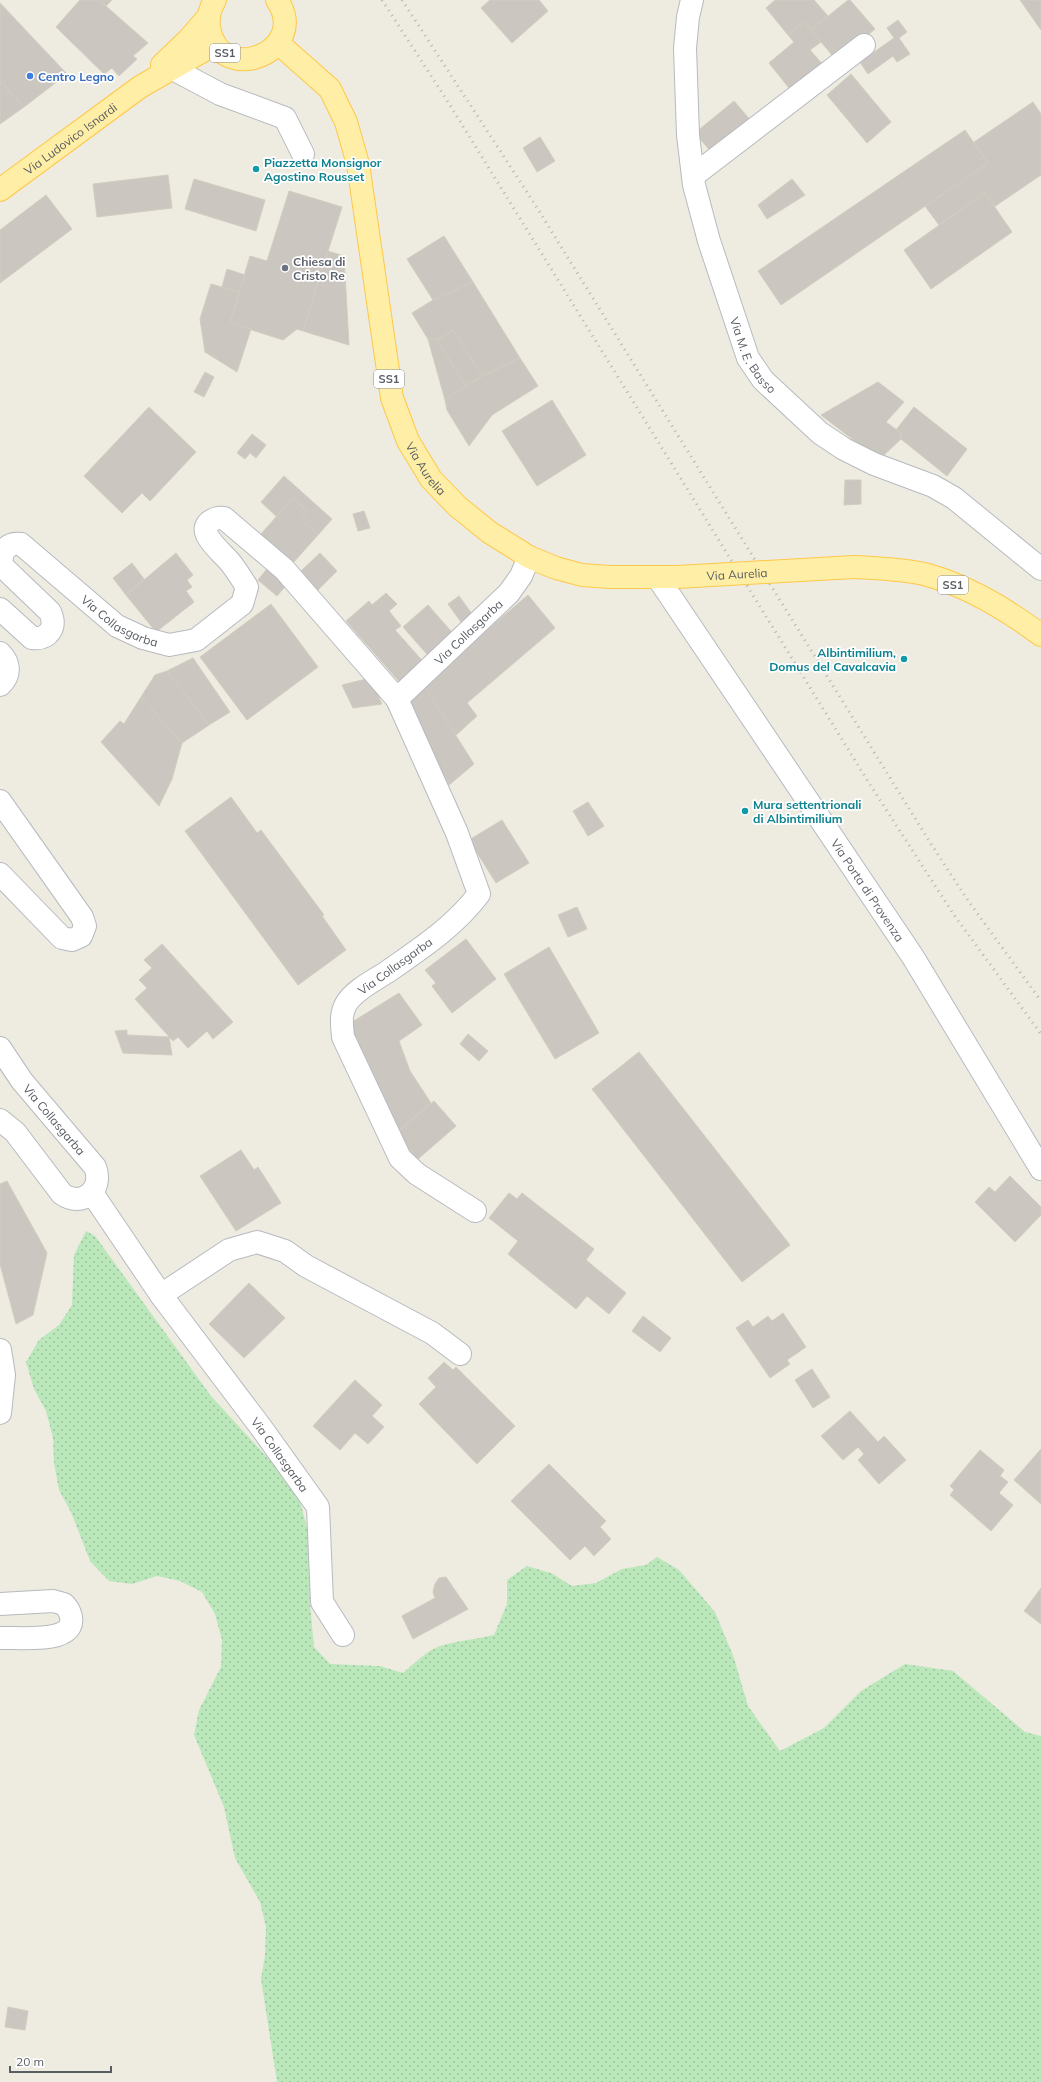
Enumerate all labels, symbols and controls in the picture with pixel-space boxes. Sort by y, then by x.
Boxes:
road number: SS1 [210,44,240,62]
place label: Centro Legno [38,69,114,84]
marker: Centro Legno [25,71,35,81]
street label: Via Ludovico Isnardi [21,99,120,178]
place label: Piazzetta Monsignor Agostino Rousset [264,155,382,184]
marker: Piazzetta Monsignor Agostino Rousset [251,164,261,174]
place label: Chiesa di Cristo Re [293,254,345,283]
marker: Chiesa di Cristo Re [280,263,290,273]
street label: Via M. E. Basso [727,315,780,396]
road number: SS1 [374,370,404,388]
street label: Via Aurelia [403,439,450,498]
street label: Via Aurelia [706,564,768,583]
road number: SS1 [938,576,968,594]
street label: Via Collasgarba [78,591,160,649]
street label: Via Collasgarba [431,596,505,667]
place label: Albintimilium, Domus del Cavalcavia [769,645,896,674]
marker: Albintimilium, Domus del Cavalcavia [899,654,909,664]
place label: Mura settentrionali di Albintimilium [753,797,862,826]
marker: Mura settentrionali di Albintimilium [740,806,750,816]
street label: Via Porta di Provenza [828,836,908,944]
street label: Via Collasgarba [355,934,435,998]
street label: Via Collasgarba [20,1081,89,1158]
street label: Via Collasgarba [248,1414,312,1494]
scale bar [10,2048,111,2074]
text: 20 m [16,2054,44,2069]

